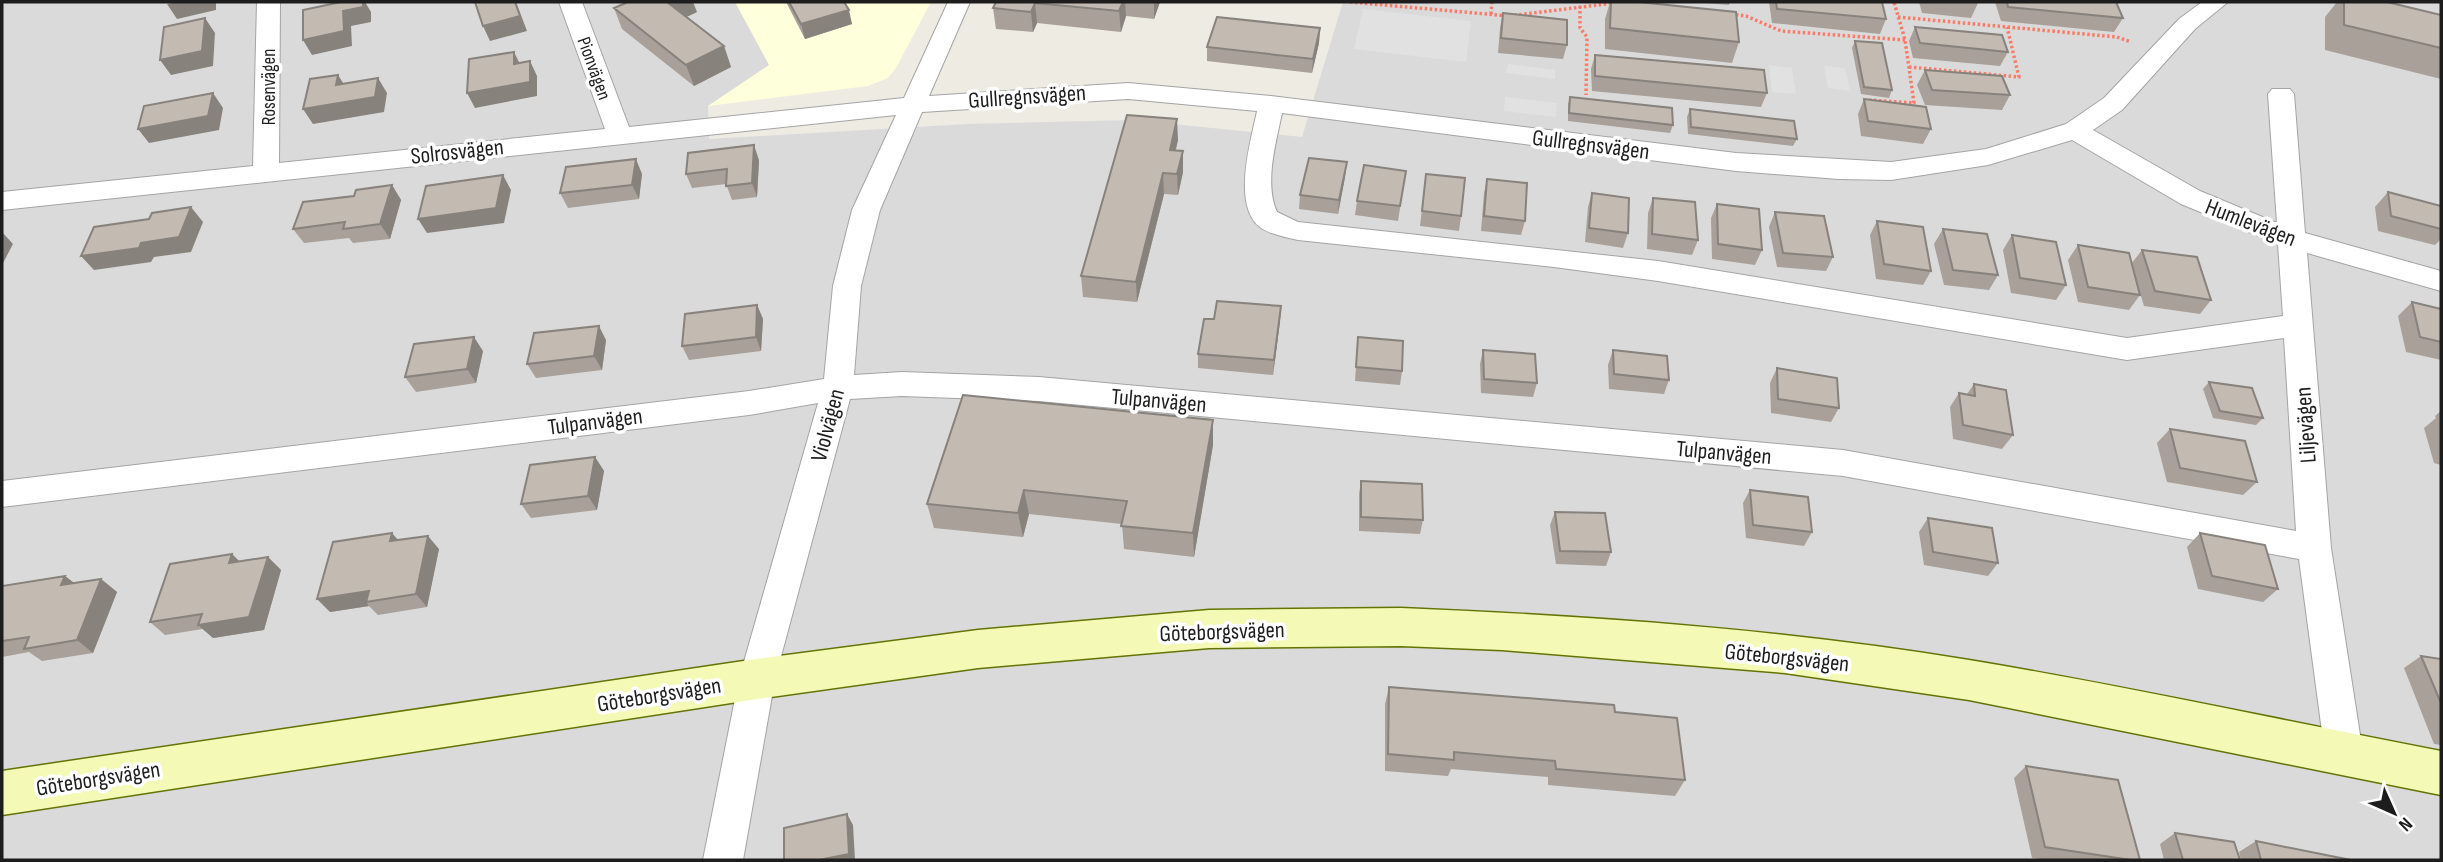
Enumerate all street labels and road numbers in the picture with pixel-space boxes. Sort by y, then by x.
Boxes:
street label: Pionvägen [572,34,616,103]
street label: Rosenvägen [258,49,281,125]
street label: Gullregnsvägen [967,79,1087,115]
street label: Gullregnsvägen [1531,124,1651,166]
street label: Solrosvägen [409,133,505,171]
street label: Humlevägen [2201,193,2300,253]
street label: Tulpanvägen [1110,383,1208,419]
street label: Violvägen [805,386,851,465]
street label: Liljevägen [2289,386,2323,464]
street label: Tulpanvägen [546,402,644,442]
street label: Tulpanvägen [1675,435,1773,471]
street label: Göteborgsvägen [1159,616,1285,648]
street label: Göteborgsvägen [1723,638,1851,678]
street label: Göteborgsvägen [595,671,723,719]
street label: Göteborgsvägen [34,755,162,803]

